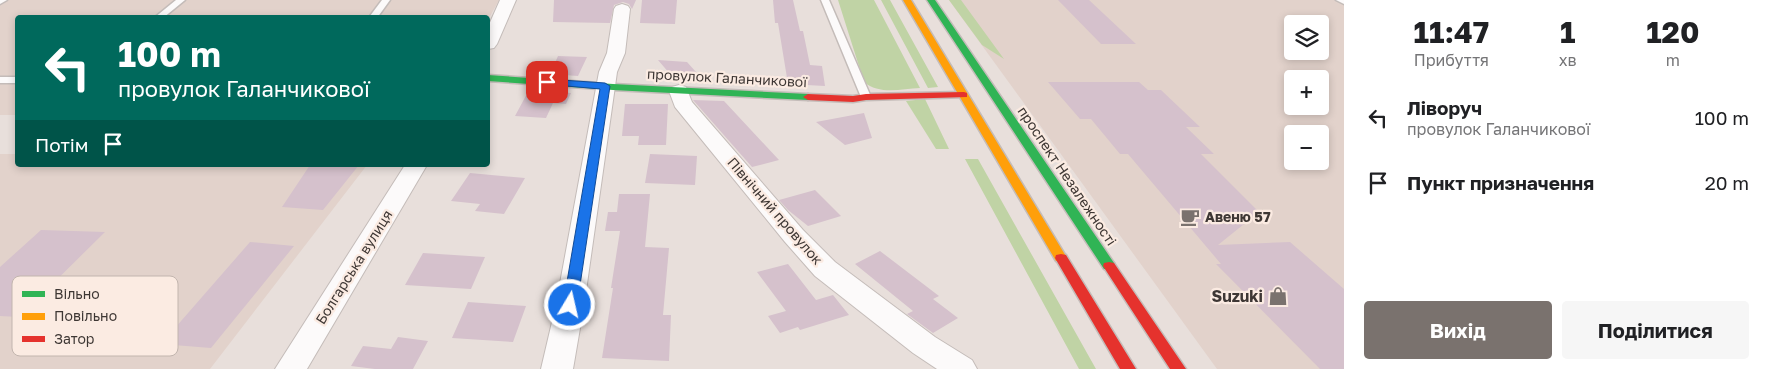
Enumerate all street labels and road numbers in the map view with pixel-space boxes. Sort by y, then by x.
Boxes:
street label: провулок Галанчикової [647,65,809,90]
street label: проспект Незалежності [1014,103,1120,249]
street label: Північний провулок [724,154,827,268]
street label: Болгарська вулиця [312,206,396,327]

